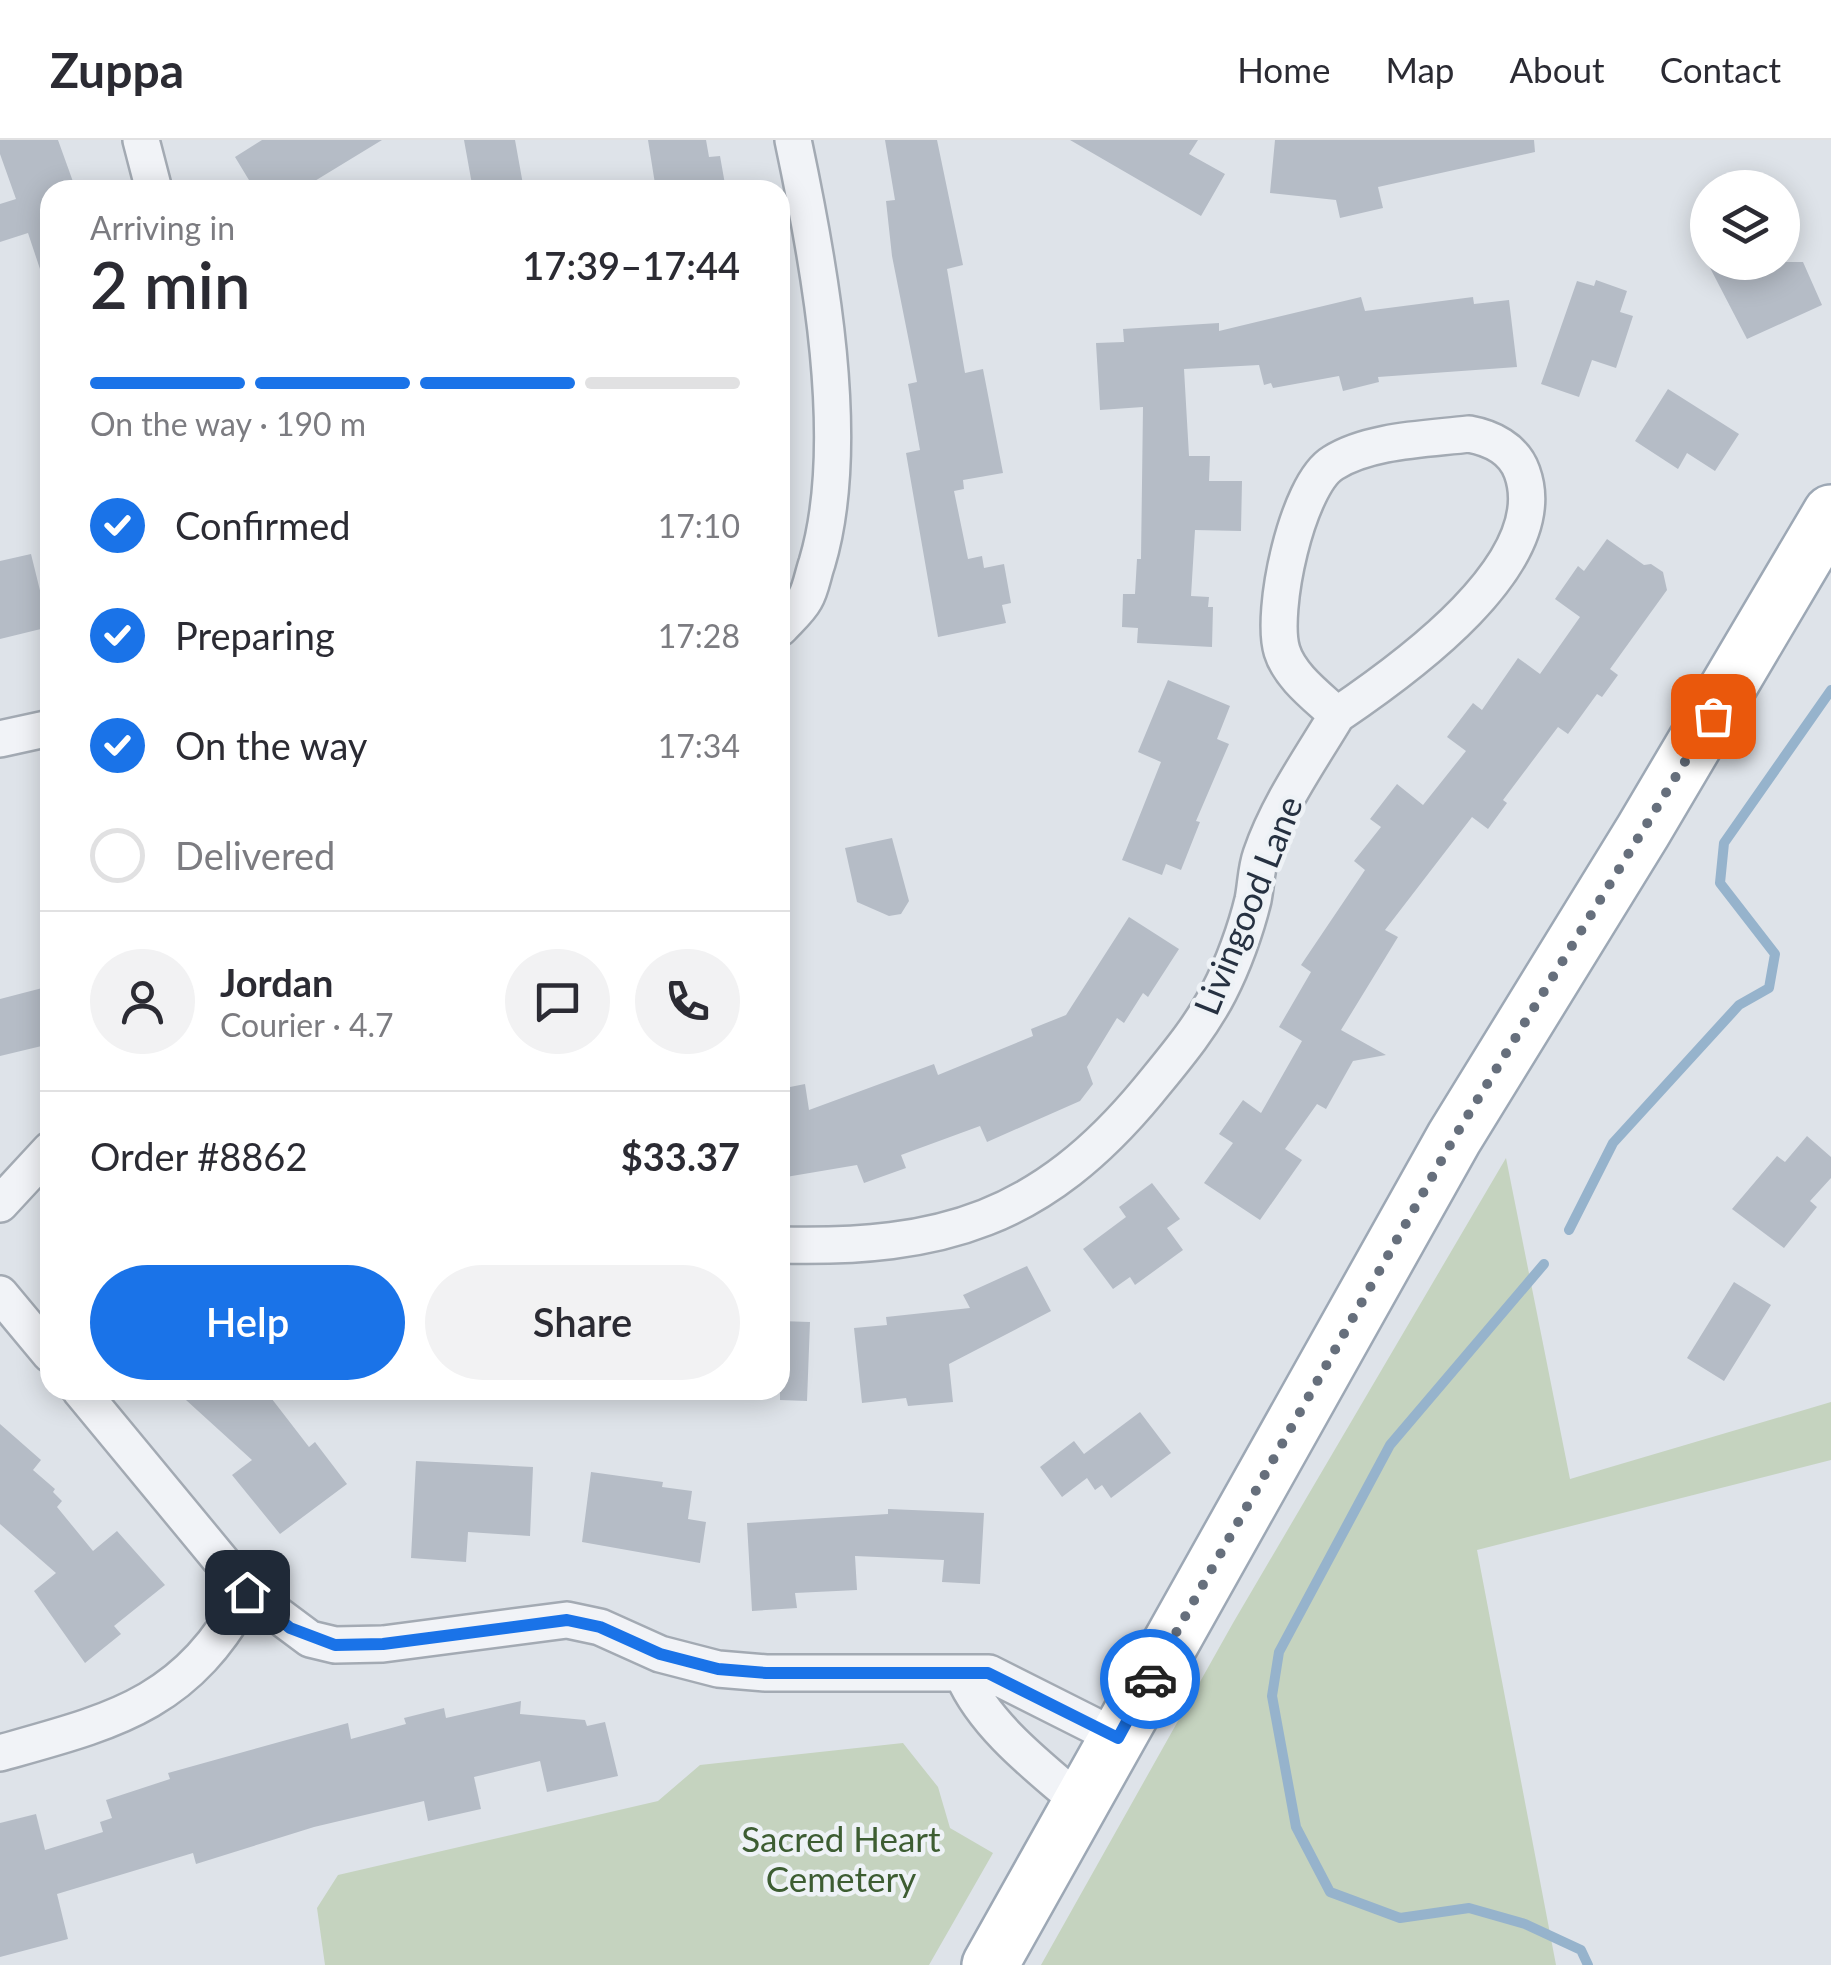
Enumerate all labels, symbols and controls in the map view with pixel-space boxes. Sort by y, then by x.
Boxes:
text: Zuppa [50,41,184,98]
text: Home [1237,48,1330,90]
text: Map [1385,48,1454,90]
text: About [1509,48,1605,90]
text: Contact [1660,48,1781,90]
map controls [1690,170,1800,280]
button: layers [1690,170,1800,280]
text: Arriving in [90,208,235,247]
text: 17:39–17:44 [522,242,740,288]
text: 2 min [90,245,250,323]
text: On the way · 190 m [90,404,366,443]
icon: check [90,498,145,553]
text: Confirmed [175,502,351,548]
text: 17:10 [658,506,740,545]
icon: check [90,608,145,663]
text: Preparing [175,612,335,658]
text: 17:28 [658,616,740,655]
pin [1671,674,1756,759]
icon: bag [1686,689,1741,744]
icon: check [90,718,145,773]
text: On the way [175,722,367,768]
text: 17:34 [658,726,740,765]
street label: Livingood Lane [1184,790,1310,1020]
text: Delivered [175,832,335,878]
button: person [90,949,195,1054]
button: chat [505,949,610,1054]
button: phone [635,949,740,1054]
text: Jordan [220,959,333,1005]
text: Courier · 4.7 [220,1005,394,1044]
text: Order #8862 [90,1133,307,1179]
text: $33.37 [621,1133,740,1179]
button: Help [90,1265,405,1380]
button: Share [425,1265,740,1380]
pin [205,1550,290,1635]
icon: home [220,1565,275,1620]
courier [1100,1629,1200,1729]
icon: car [1123,1652,1178,1707]
park label: Sacred Heart Cemetery [741,1817,941,1899]

